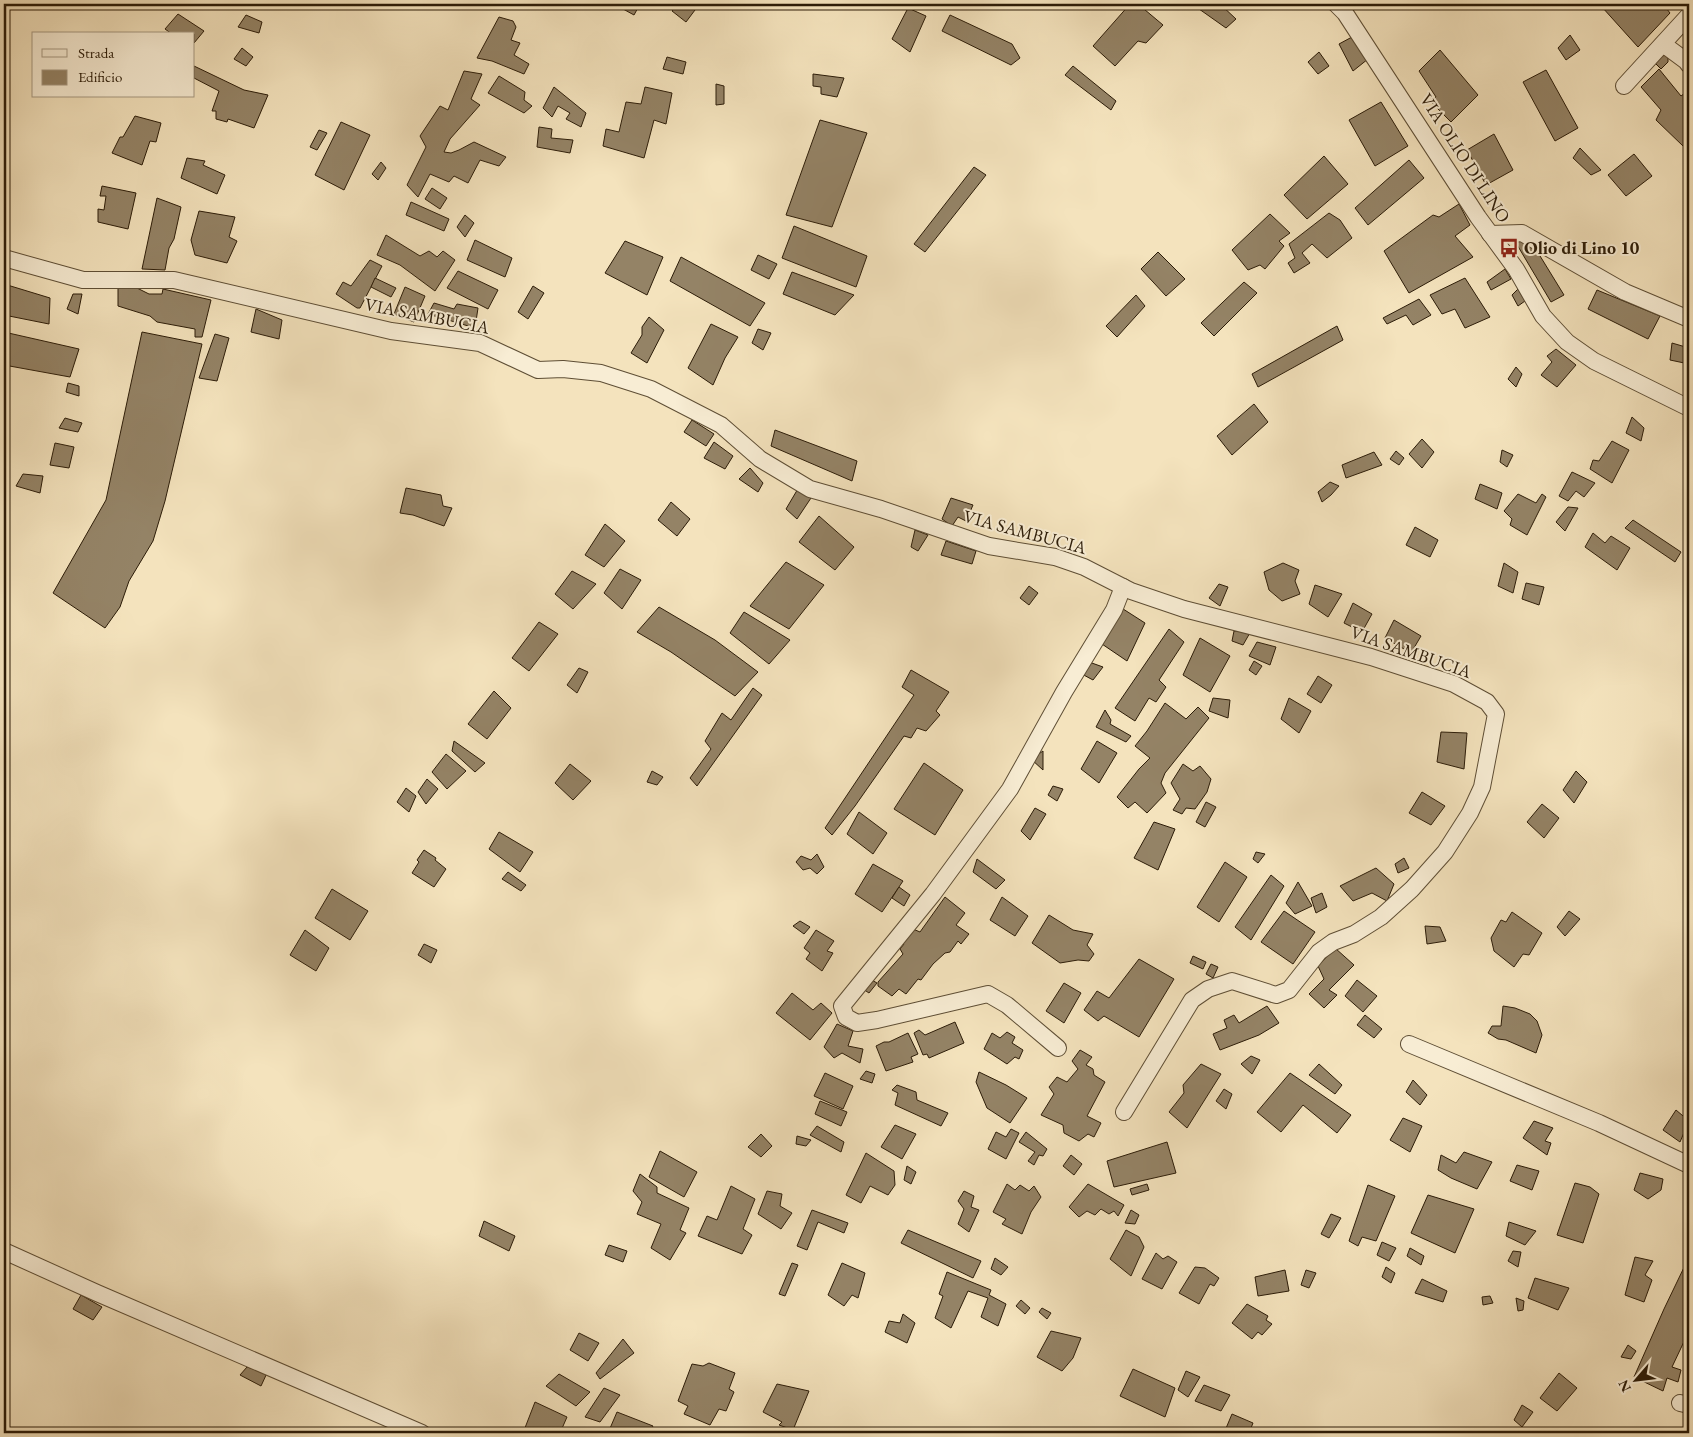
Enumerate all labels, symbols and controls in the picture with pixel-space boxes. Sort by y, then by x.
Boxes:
legend [32,32,195,98]
text: Strada [78,43,114,62]
text: Edificio [78,67,122,86]
street label: VIA OLIO DI LINO [1415,89,1516,227]
place label: Olio di Lino 10 [1524,236,1640,259]
bus stop icon: Olio di Lino 10 [1498,237,1520,259]
street label: VIA SAMBUCIA [363,292,492,339]
street label: VIA SAMBUCIA [961,504,1090,559]
street label: VIA SAMBUCIA [1348,620,1475,683]
north arrow [1610,1354,1660,1404]
text: N [1614,1376,1635,1395]

